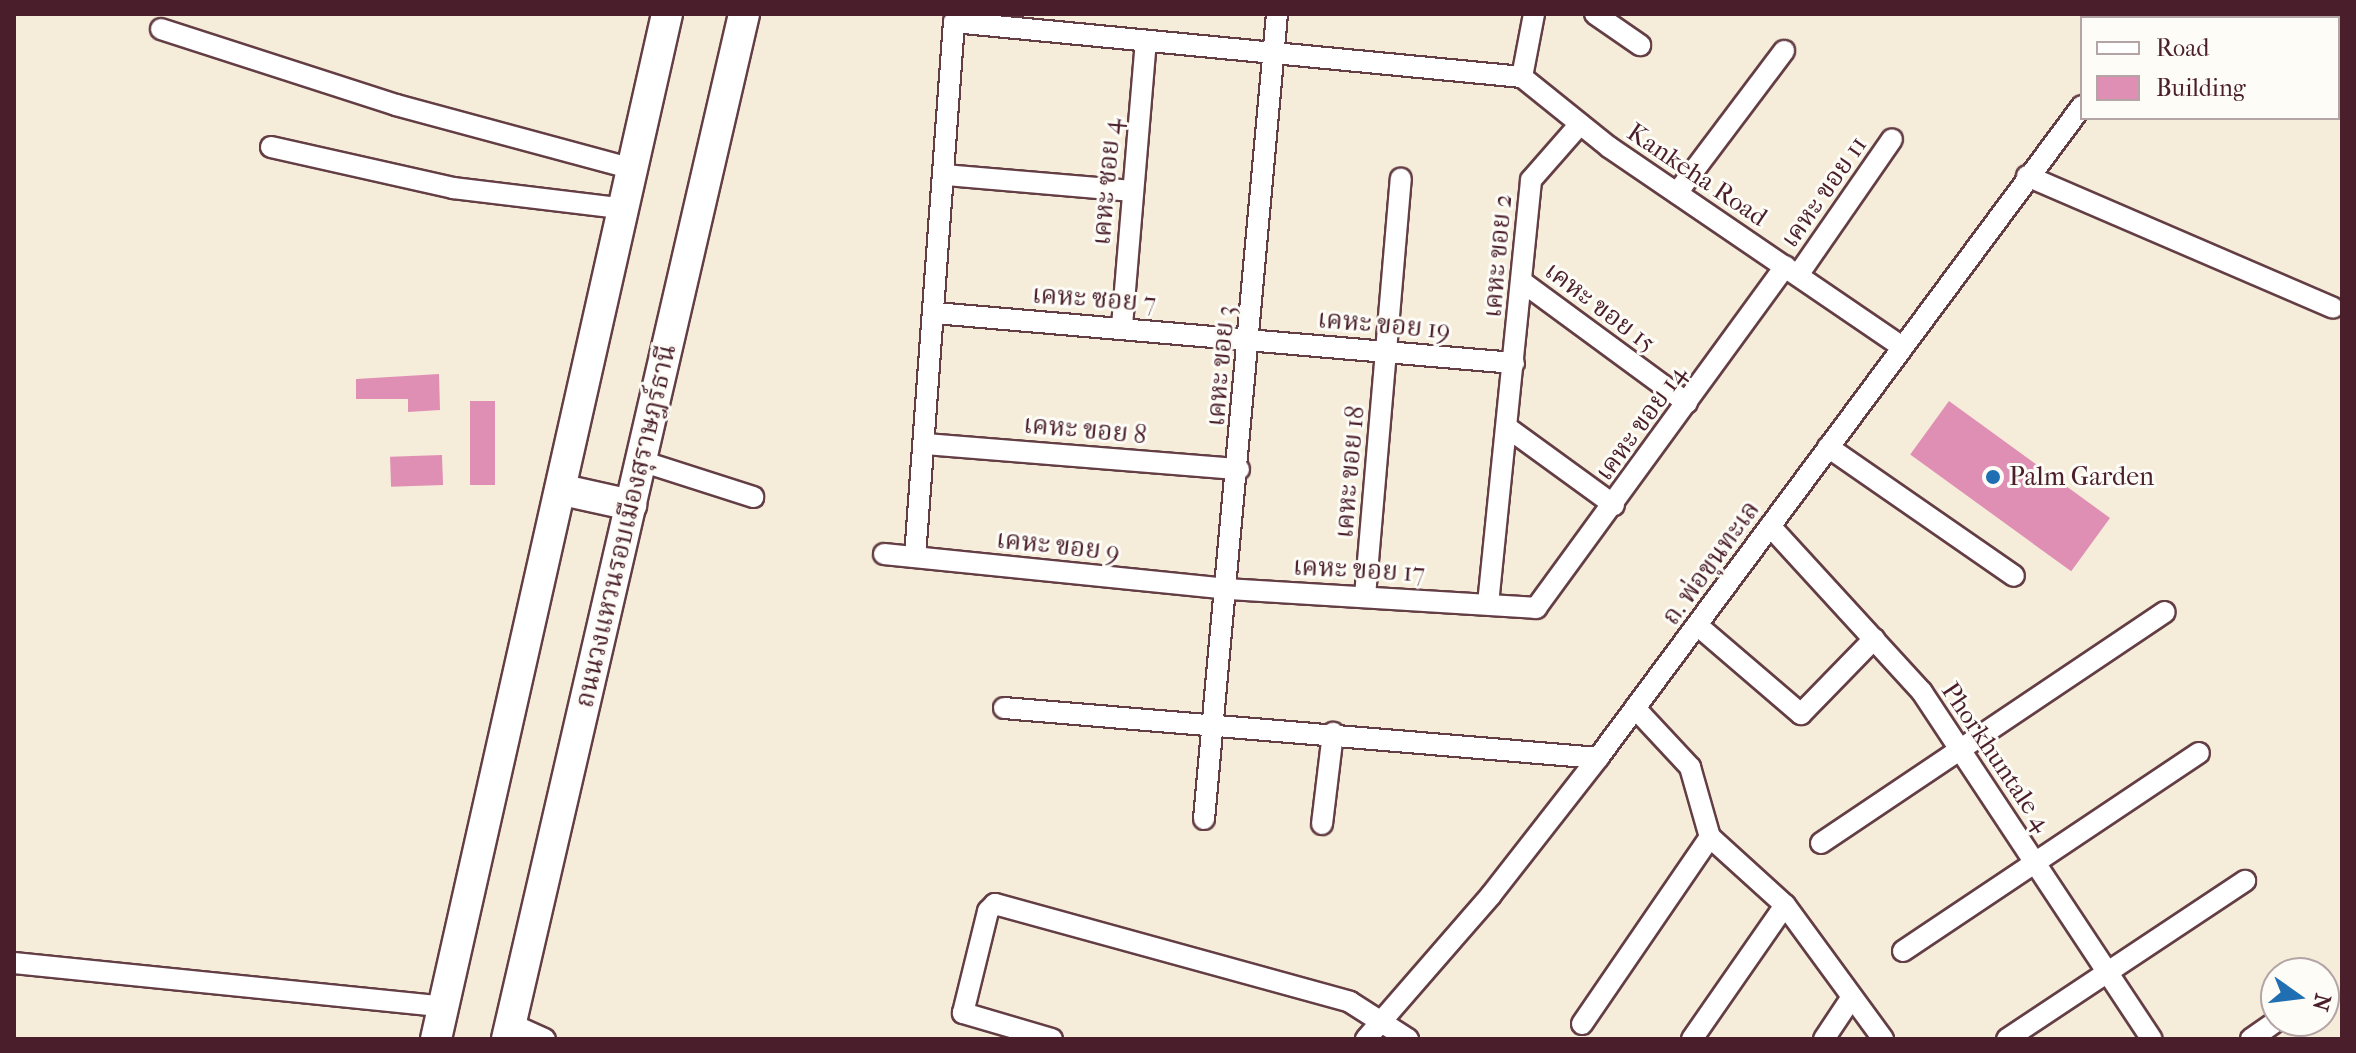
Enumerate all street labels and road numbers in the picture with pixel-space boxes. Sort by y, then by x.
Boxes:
street label: เคหะ ซอย 4 [1086,117,1128,247]
street label: Kankeha Road [1621,117,1773,233]
street label: เคหะ ขอย 11 [1774,130,1874,254]
street label: เคหะ ขอย 2 [1477,193,1519,319]
street label: เคหะ ขอย 15 [1538,255,1662,359]
street label: เคหะ ซอย 7 [1031,279,1157,319]
street label: เคหะ ขอย 3 [1200,304,1242,428]
street label: เคหะ ขอย 19 [1316,304,1452,346]
street label: ถนนวงแหวนรอบเมืองสุราษฎร์ธานี [569,341,683,711]
street label: เคหะ ขอย 14 [1589,359,1693,487]
street label: เคหะ ขอย 18 [1329,404,1371,540]
street label: เคหะ ขอย 8 [1022,409,1148,451]
street label: ถ. พ่อขุนทะเล [1655,495,1767,631]
street label: เคหะ ขอย 9 [995,524,1121,568]
street label: เคหะ ขอย 17 [1292,551,1426,589]
street label: Phorkhuntale 4 [1935,676,2057,838]

